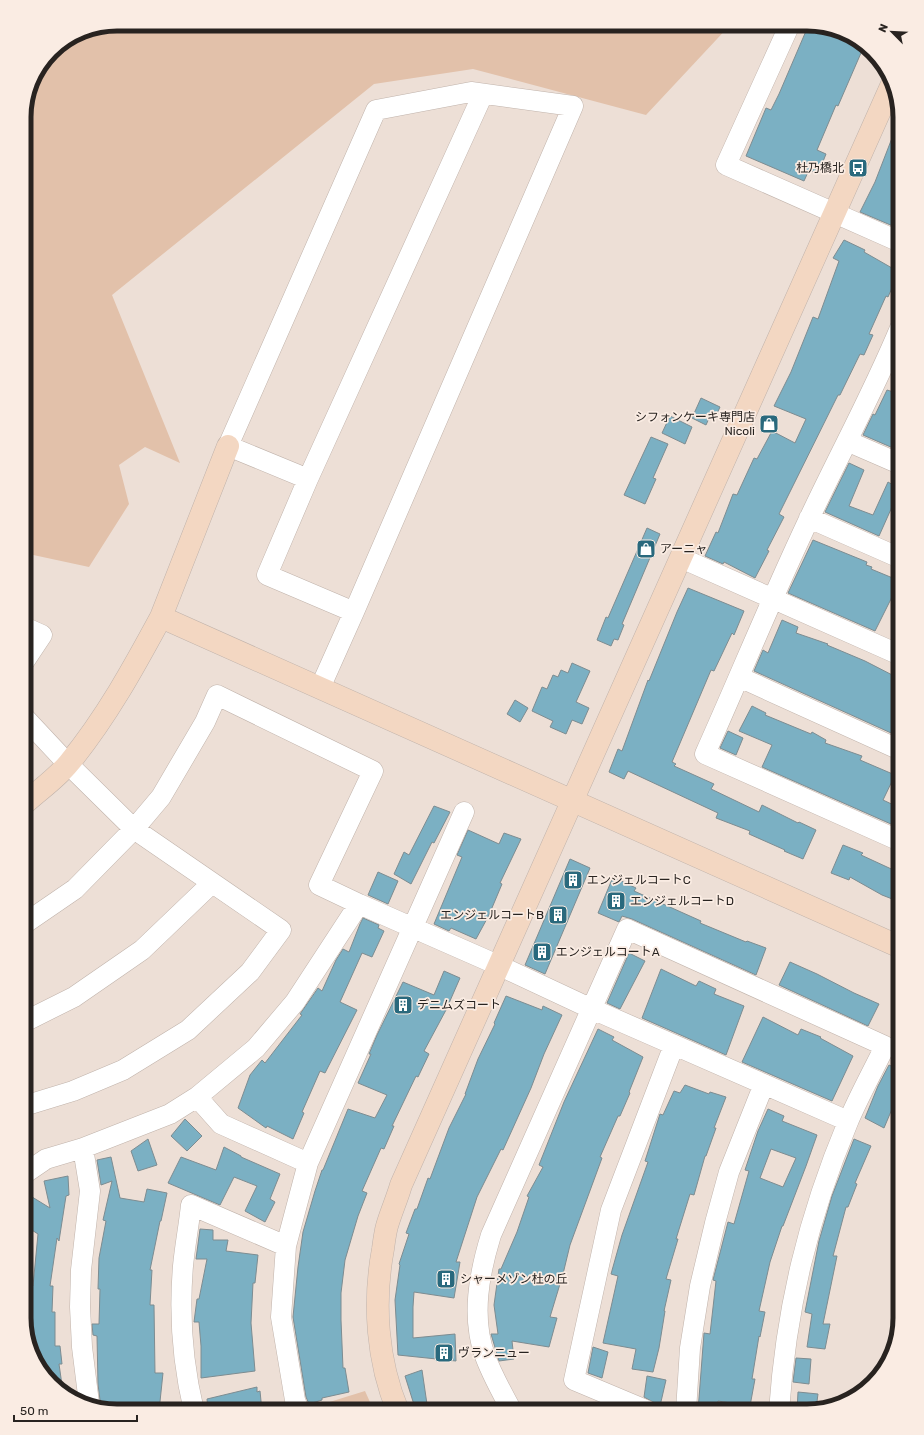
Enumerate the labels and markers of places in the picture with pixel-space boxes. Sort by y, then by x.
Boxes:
bus stop icon: 杜乃橋北 [847,157,869,179]
place label: 杜乃橋北 [796,161,844,175]
place label: シフォンケーキ専門店 Nicoli [635,410,755,438]
shop icon: シフォンケーキ専門店 Nicoli [758,413,780,435]
shop icon: アーニャ [635,538,657,560]
place label: アーニャ [660,542,707,556]
building icon: エンジェルコートC [562,869,584,891]
place label: エンジェルコートC [587,873,691,887]
building icon: エンジェルコートD [605,890,627,912]
place label: エンジェルコートD [630,894,734,908]
building icon: エンジェルコートB [547,904,569,926]
place label: エンジェルコートB [440,908,544,922]
building icon: エンジェルコートA [531,941,553,963]
place label: エンジェルコートA [556,945,660,959]
building icon: デニムズコート [392,994,414,1016]
place label: デニムズコート [417,998,501,1012]
building icon: シャーメゾン杜の丘 [435,1268,457,1290]
place label: シャーメゾン杜の丘 [460,1272,568,1286]
building icon: ヴランニュー [433,1342,455,1364]
place label: ヴランニュー [458,1346,530,1360]

